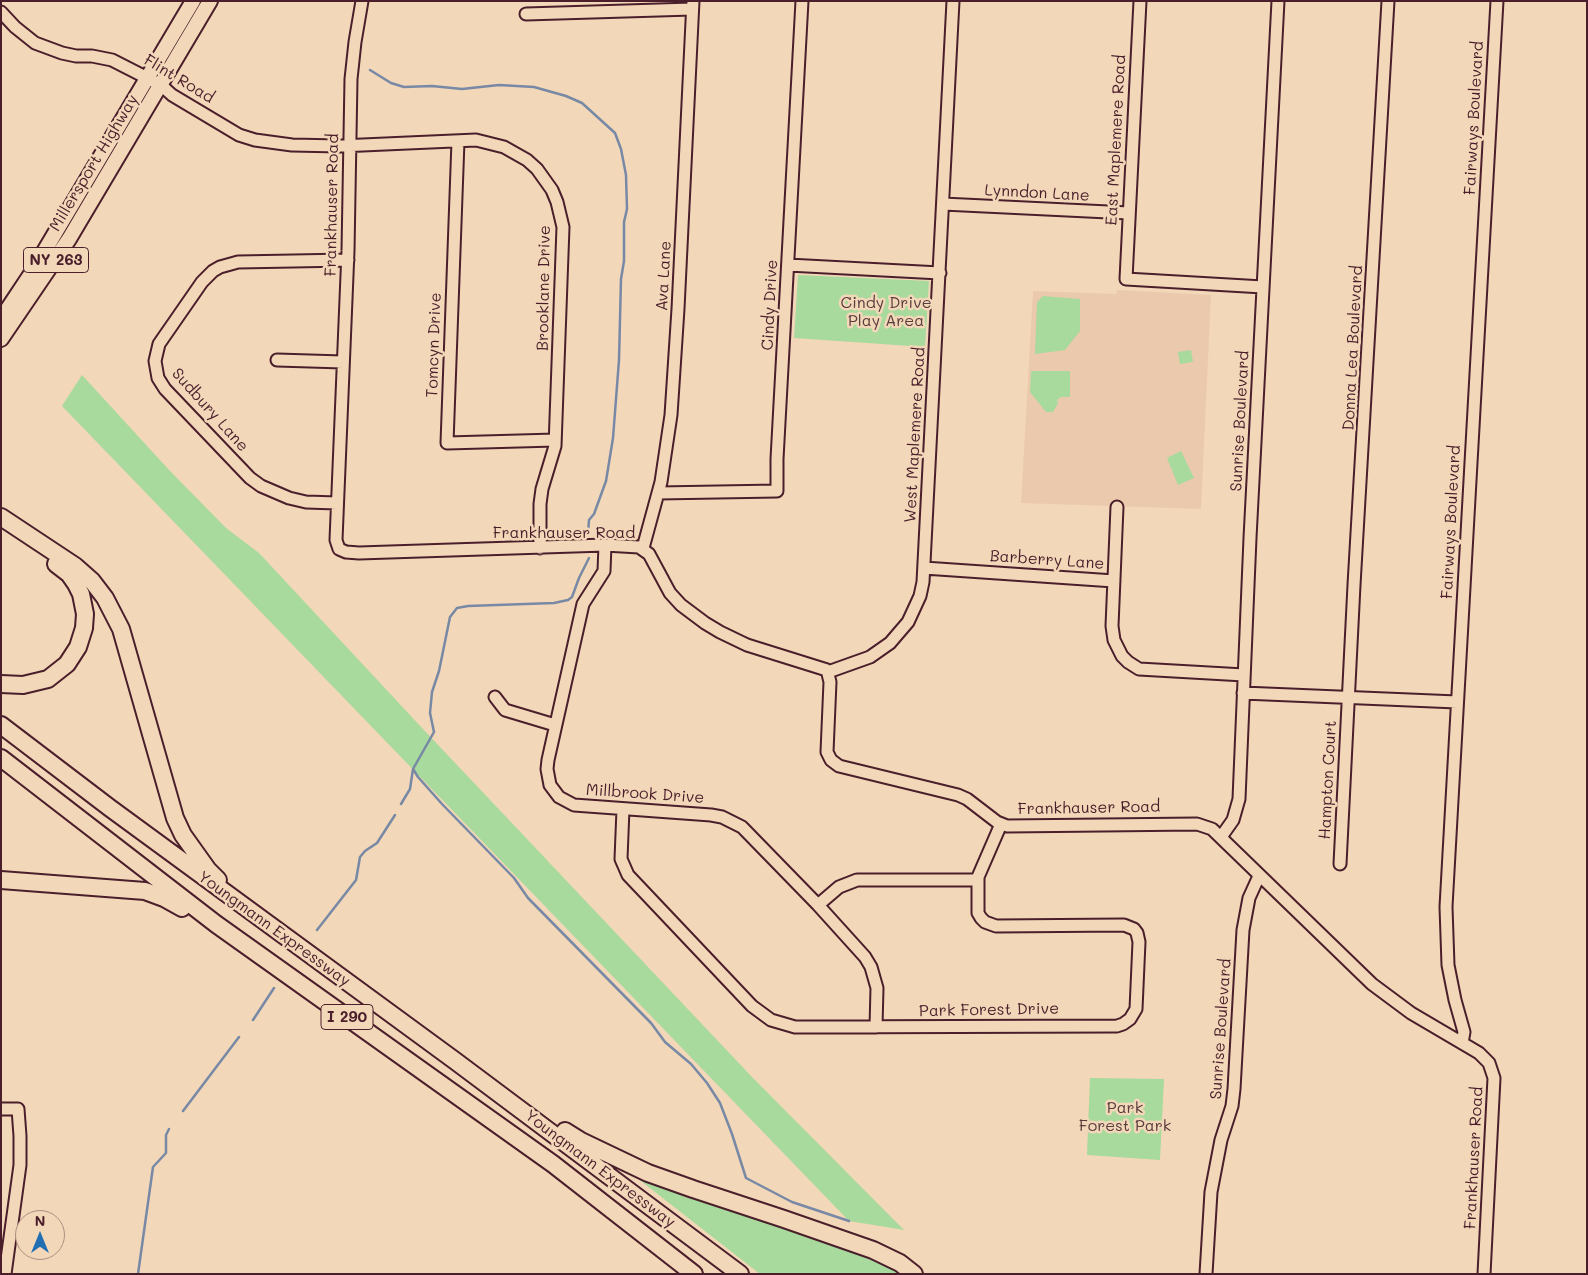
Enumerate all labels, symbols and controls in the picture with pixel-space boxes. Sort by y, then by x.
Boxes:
street label: Fairways Boulevard [1460,41,1488,195]
street label: Flint Road [140,50,218,108]
street label: East Maplemere Road [1102,54,1130,226]
street label: Millersport Highway [46,91,142,235]
street label: Frankhauser Road [321,133,343,277]
street label: Lynndon Lane [984,181,1090,205]
street label: Brooklane Drive [533,225,555,351]
street label: Ava Lane [653,240,675,312]
road number: NY 263 [23,248,88,272]
street label: Cindy Drive [758,259,782,351]
street label: Donna Lea Boulevard [1339,265,1367,431]
street label: Tomcyn Drive [423,292,445,398]
park label: Cindy Drive Play Area [840,293,932,331]
street label: West Maplemere Road [901,347,929,523]
street label: Sunrise Boulevard [1227,350,1253,492]
street label: Sudbury Lane [168,364,252,456]
street label: Fairways Boulevard [1437,445,1465,599]
street label: Frankhauser Road [493,523,635,543]
street label: Barberry Lane [989,546,1105,574]
street label: Hampton Court [1315,720,1341,840]
street label: Millbrook Drive [585,780,705,808]
street label: Frankhauser Road [1017,797,1161,819]
street label: Youngmann Expressway [194,867,354,991]
street label: Sunrise Boulevard [1207,958,1235,1100]
street label: Park Forest Drive [919,999,1059,1021]
road number: I 290 [321,1004,373,1030]
street label: Frankhauser Road [1461,1086,1487,1230]
park label: Park Forest Park [1079,1098,1171,1136]
street label: Youngmann Expressway [521,1106,679,1232]
north arrow [15,1210,65,1260]
text: N [35,1211,45,1230]

